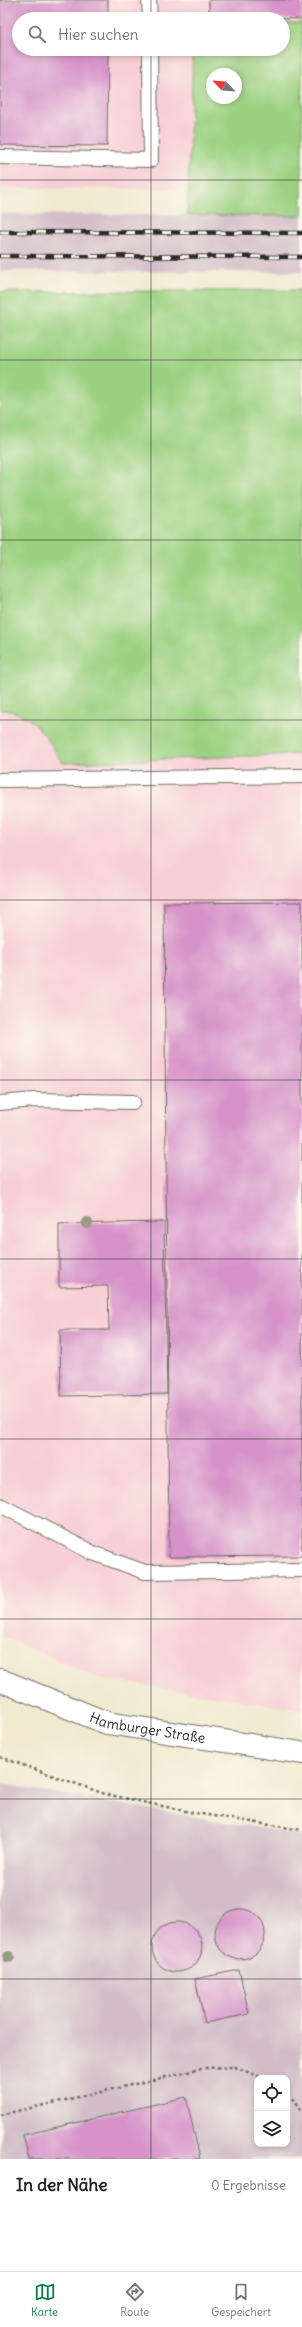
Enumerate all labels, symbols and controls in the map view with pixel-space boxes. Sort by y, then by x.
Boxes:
search box [12,12,290,56]
icon: search [26,23,48,45]
text: Hier suchen [58,25,138,44]
north arrow [206,68,242,104]
street label: Hamburger Straße [87,1708,207,1747]
map controls [254,2075,290,2147]
button: locate [254,2075,290,2111]
button: layers [254,2111,290,2147]
text: In der Nähe [16,2174,108,2196]
text: 0 Ergebnisse [211,2177,286,2194]
tab: Karte [31,2281,58,2319]
tab: Route [120,2281,149,2319]
tab: Gespeichert [211,2281,271,2319]

